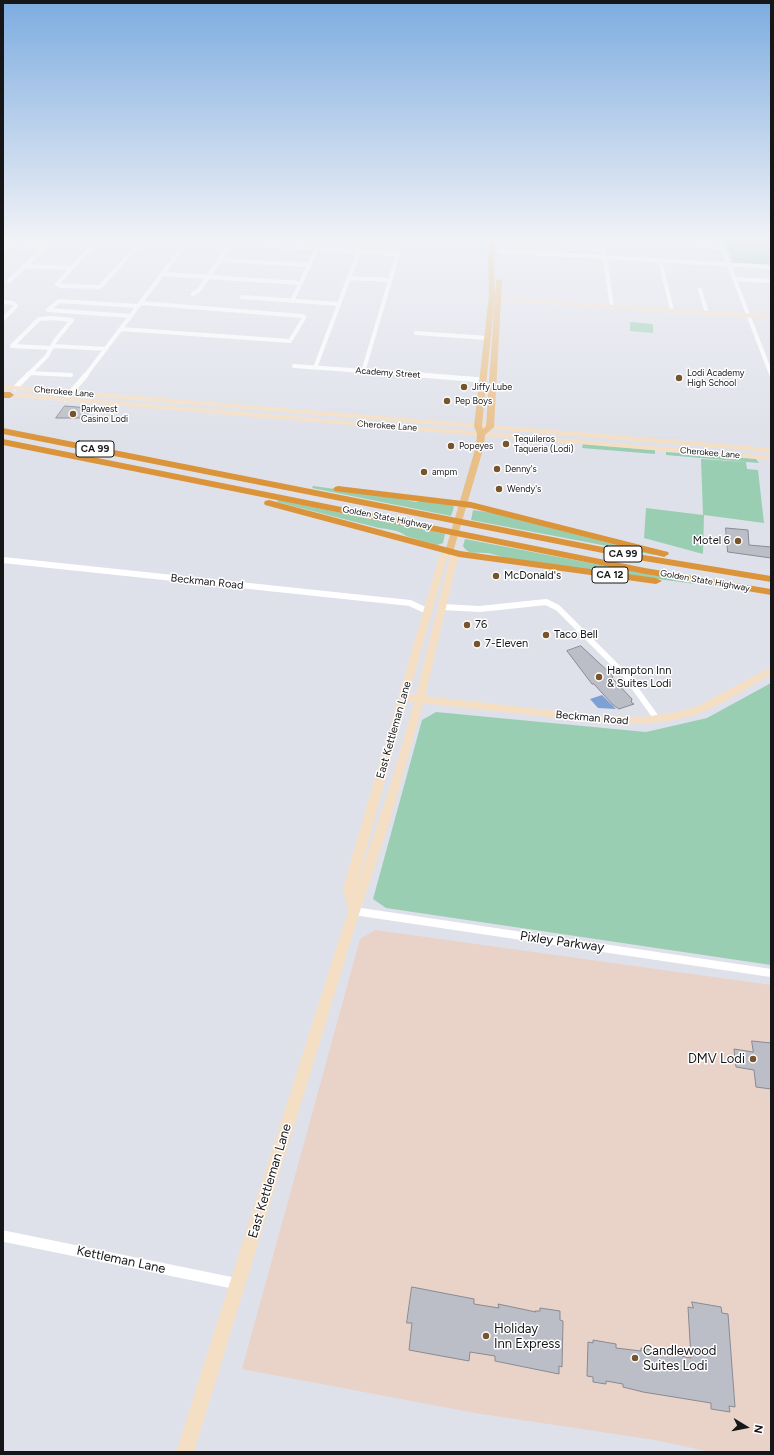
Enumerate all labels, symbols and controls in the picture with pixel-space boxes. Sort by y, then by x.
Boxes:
street label: Academy Street [355,365,421,381]
place label: Lodi Academy High School [687,368,744,389]
marker: Lodi Academy High School [674,373,684,383]
marker: Jiffy Lube [459,382,469,392]
place label: Jiffy Lube [472,382,512,392]
street label: Cherokee Lane [34,384,94,400]
marker: Pep Boys [442,396,452,406]
place label: Pep Boys [455,396,492,406]
place label: Parkwest Casino Lodi [81,404,128,425]
marker: Parkwest Casino Lodi [68,409,78,419]
street label: Cherokee Lane [357,419,417,433]
place label: Tequileros Taqueria (Lodi) [514,434,574,455]
marker: Tequileros Taqueria (Lodi) [501,439,511,449]
road number: CA 99 [76,441,114,457]
marker: Popeyes [446,441,456,451]
place label: Popeyes [459,441,493,451]
street label: Cherokee Lane [680,445,740,461]
marker: Denny's [492,464,502,474]
place label: Denny's [505,464,537,474]
marker: ampm [419,467,429,477]
place label: ampm [432,467,457,477]
marker: Wendy's [494,484,504,494]
place label: Wendy's [507,484,541,494]
street label: Golden State Highway [341,504,433,532]
place label: Motel 6 [693,534,730,548]
marker: Motel 6 [733,536,743,546]
road number: CA 99 [604,546,642,562]
road number: CA 12 [592,567,628,583]
street label: Golden State Highway [659,568,751,594]
place label: McDonald's [504,569,561,583]
marker: McDonald's [491,571,501,581]
street label: Beckman Road [170,572,244,592]
place label: 76 [475,618,487,632]
marker: 76 [462,620,472,630]
place label: Taco Bell [554,628,598,642]
marker: Taco Bell [541,630,551,640]
place label: 7-Eleven [485,637,528,651]
marker: 7-Eleven [472,639,482,649]
place label: Hampton Inn & Suites Lodi [607,664,671,690]
marker: Hampton Inn & Suites Lodi [594,672,604,682]
street label: East Kettleman Lane [374,680,414,780]
street label: Beckman Road [555,708,629,728]
street label: Pixley Parkway [519,928,605,956]
place label: DMV Lodi [688,1051,745,1067]
marker: DMV Lodi [748,1054,758,1064]
street label: East Kettleman Lane [245,1122,295,1240]
street label: Kettleman Lane [75,1243,167,1277]
place label: Holiday Inn Express [494,1321,560,1352]
marker: Holiday Inn Express [481,1331,491,1341]
place label: Candlewood Suites Lodi [643,1343,716,1374]
marker: Candlewood Suites Lodi [630,1353,640,1363]
north arrow [726,1407,766,1447]
text: N [751,1424,765,1434]

